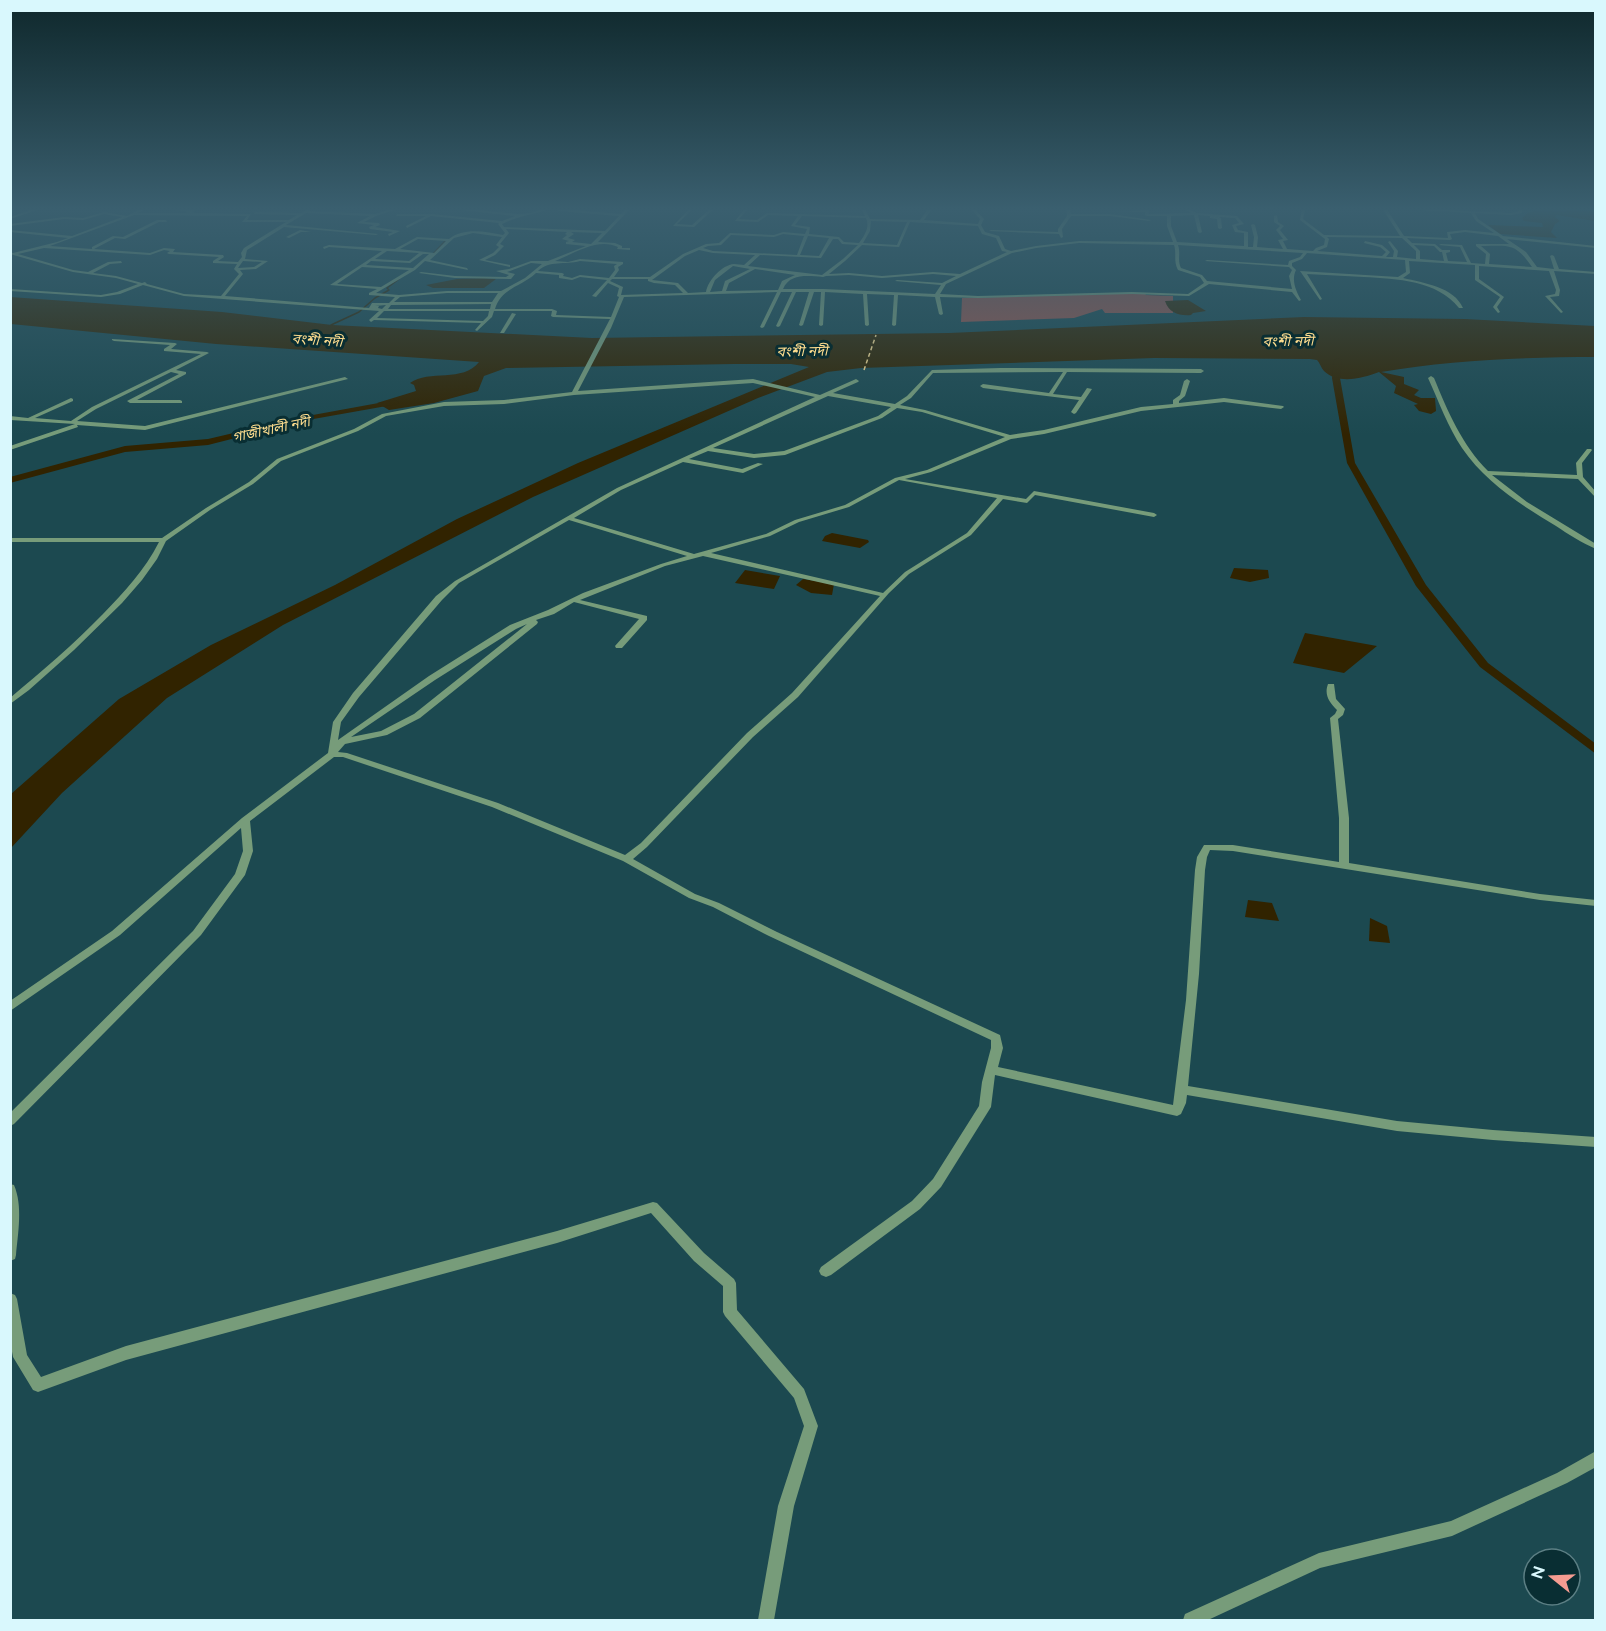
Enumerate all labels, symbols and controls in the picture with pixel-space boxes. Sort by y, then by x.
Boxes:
water label: বংশী নদী [291,330,346,350]
water label: বংশী নদী [1262,332,1317,349]
water label: বংশী নদী [776,342,831,359]
water label: গাজীখালী নদী [231,412,314,445]
north arrow [1522,1547,1582,1607]
text: N [1527,1564,1549,1581]

